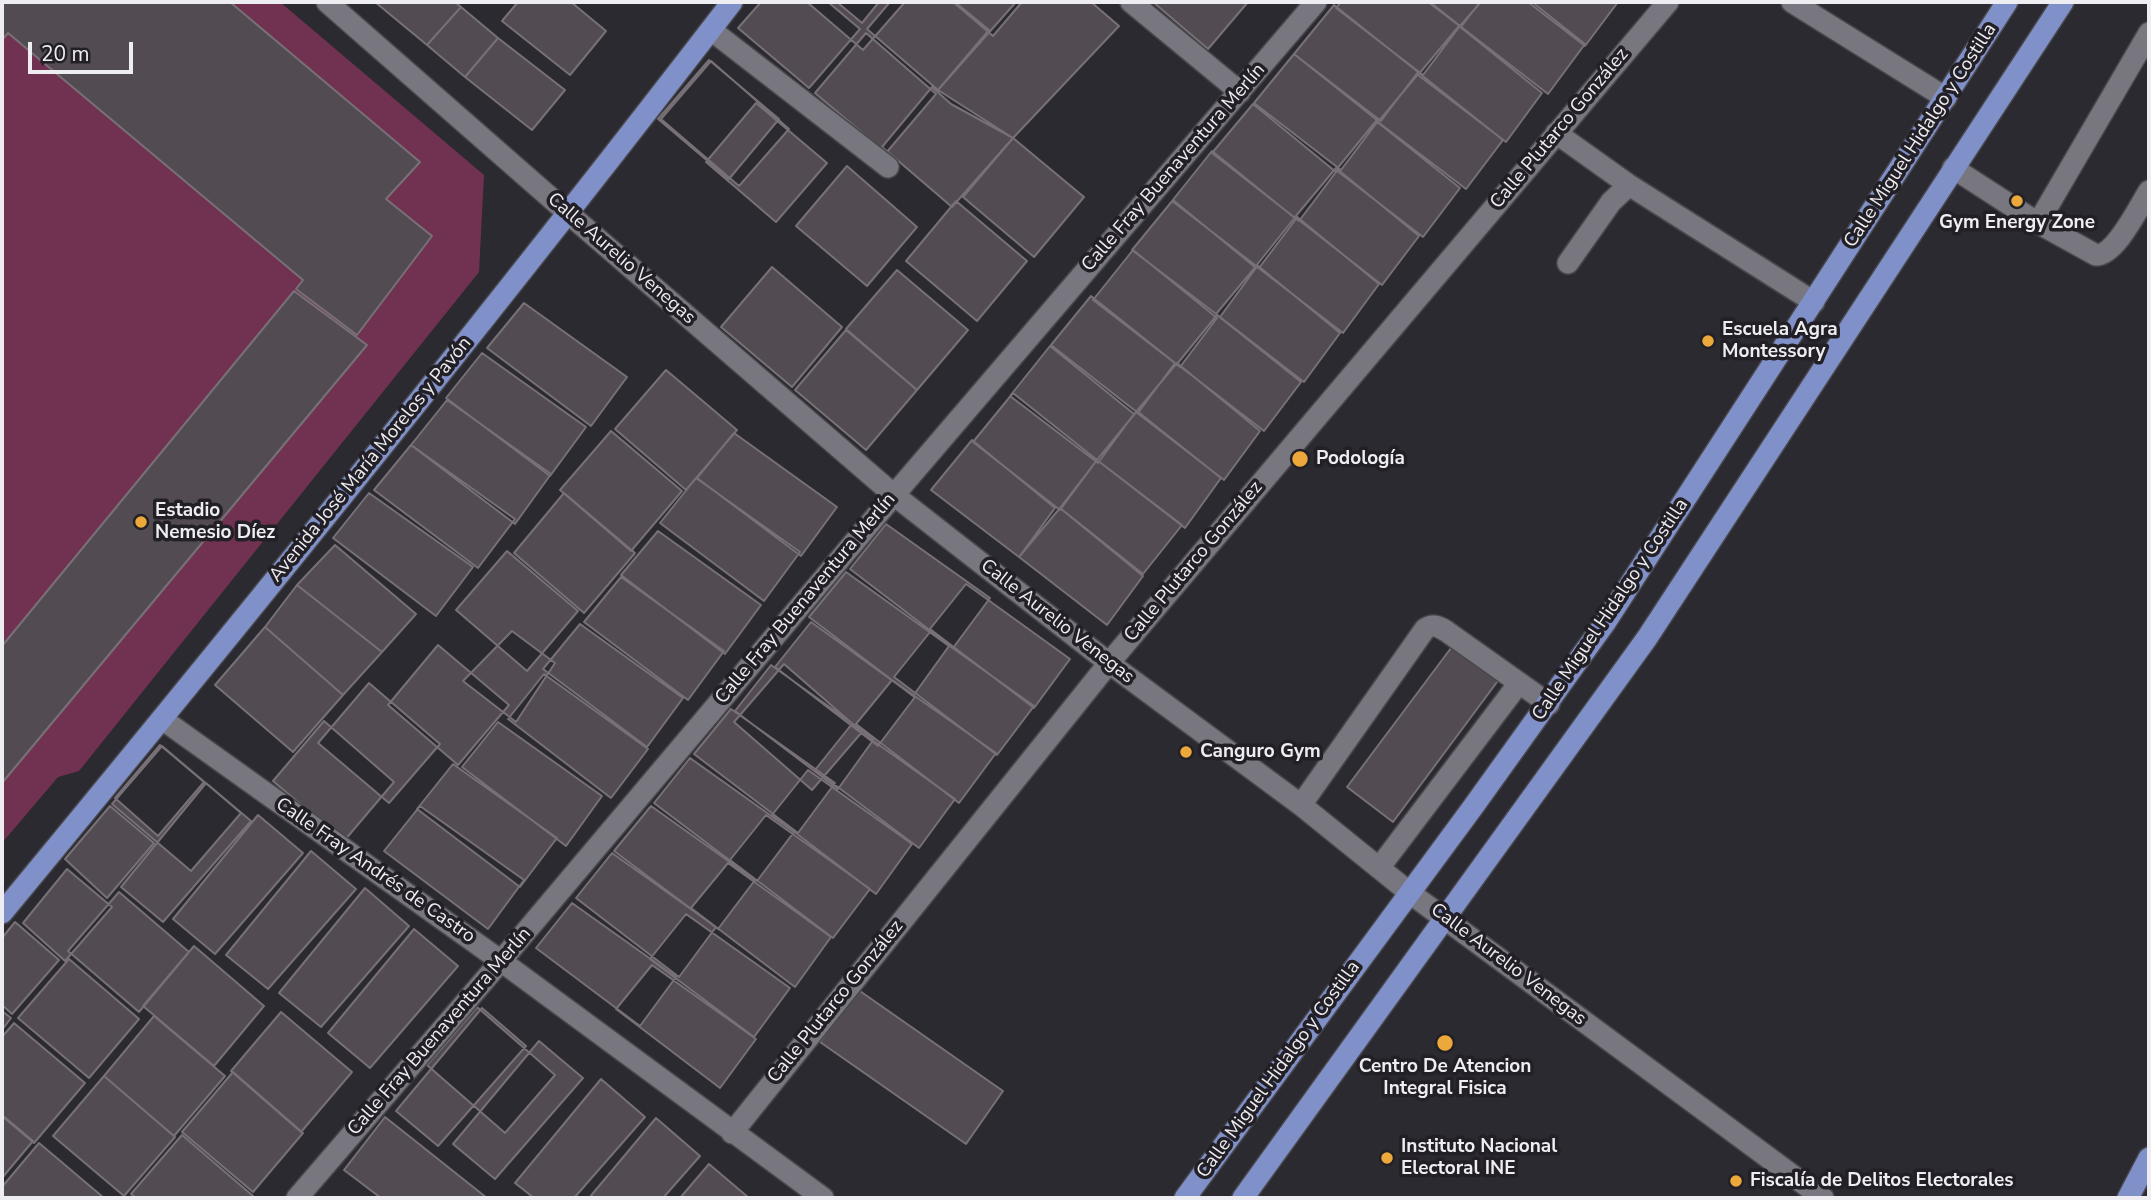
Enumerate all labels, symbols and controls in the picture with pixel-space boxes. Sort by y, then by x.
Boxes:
street label: Calle Miguel Hidalgo y Costilla [1840,20,2002,252]
scale bar [32,28,136,72]
text: 20 m [41,40,90,68]
street label: Calle Plutarco González [1486,44,1634,214]
street label: Calle Fray Buenaventura Merlín [1077,59,1271,277]
street label: Calle Aurelio Venegas [542,188,700,330]
marker: Gym Energy Zone [2009,193,2025,209]
place label: Gym Energy Zone [1939,212,2095,234]
place label: Escuela Agra Montessory [1722,319,1838,363]
street label: Avenida José María Morelos y Pavón [265,333,477,587]
marker: Escuela Agra Montessory [1700,333,1716,349]
place label: Podología [1316,448,1405,470]
marker: Podología [1290,449,1310,469]
street label: Calle Plutarco González [1120,477,1268,647]
street label: Calle Fray Buenaventura Merlín [711,489,901,709]
street label: Calle Miguel Hidalgo y Costilla [1528,495,1694,725]
place label: Estadio Nemesio Díez [155,500,275,544]
marker: Estadio Nemesio Díez [133,514,149,530]
street label: Calle Aurelio Venegas [976,555,1138,689]
place label: Canguro Gym [1200,741,1321,763]
marker: Canguro Gym [1178,744,1194,760]
street label: Calle Fray Andrés de Castro [271,793,479,949]
street label: Calle Aurelio Venegas [1426,899,1590,1031]
street label: Calle Plutarco González [763,916,909,1088]
street label: Calle Fray Buenaventura Merlín [343,923,537,1141]
street label: Calle Miguel Hidalgo y Costilla [1193,957,1365,1183]
marker: Centro De Atencion Integral Fisica [1435,1033,1455,1053]
place label: Centro De Atencion Integral Fisica [1359,1056,1531,1100]
place label: Instituto Nacional Electoral INE [1401,1136,1557,1180]
marker: Instituto Nacional Electoral INE [1379,1150,1395,1166]
place label: Fiscalía de Delitos Electorales [1750,1170,2014,1192]
marker: Fiscalía de Delitos Electorales [1728,1173,1744,1189]

